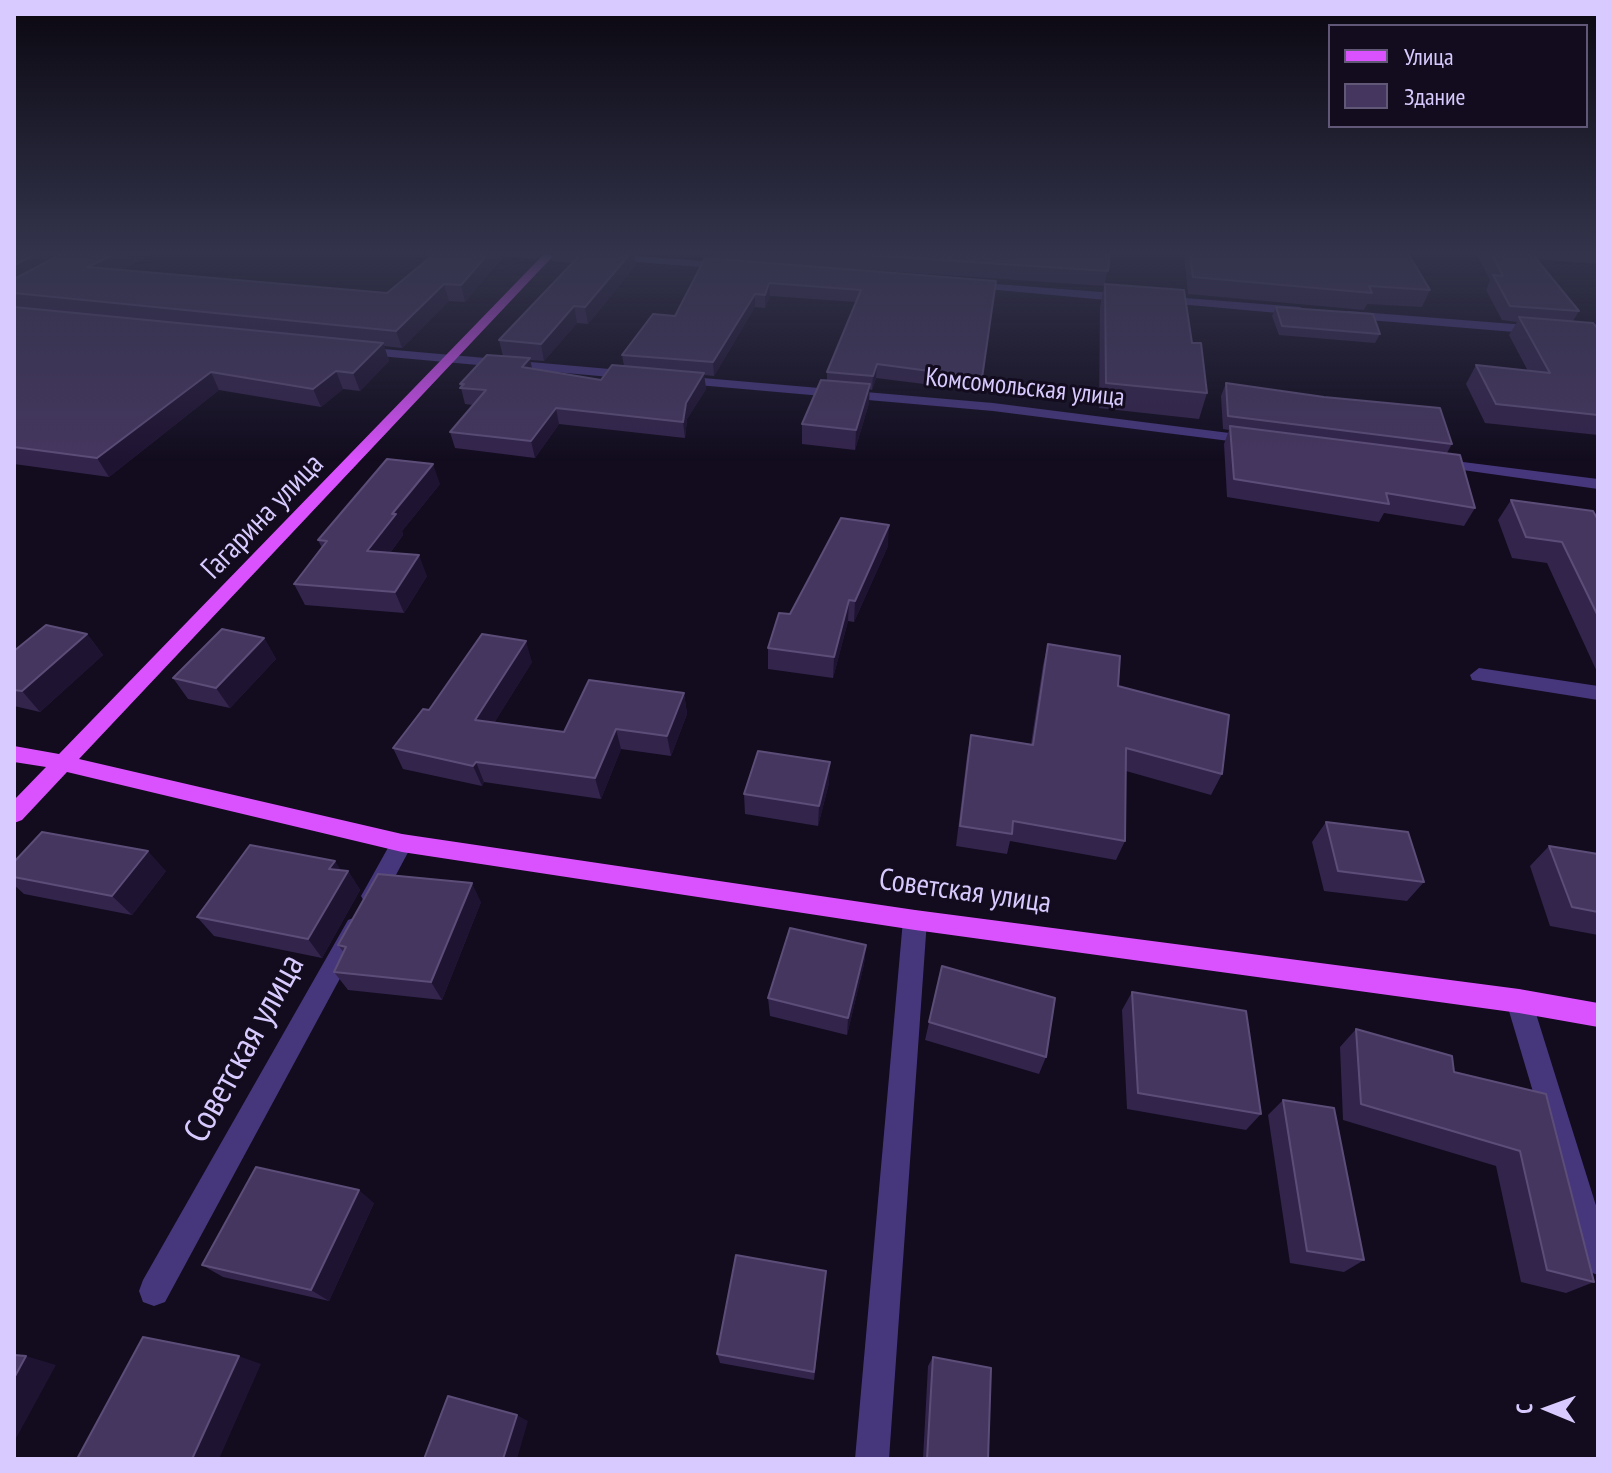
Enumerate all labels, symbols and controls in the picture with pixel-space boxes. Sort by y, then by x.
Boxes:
legend [1328,24,1588,128]
text: Улица [1404,41,1454,72]
text: Здание [1404,81,1465,112]
street label: Комсомольская улица [924,362,1126,414]
street label: Гагарина улица [194,447,332,587]
street label: Советская улица [877,862,1053,922]
street label: Советская улица [176,948,314,1150]
north arrow [1508,1369,1588,1449]
text: С [1510,1403,1538,1414]

